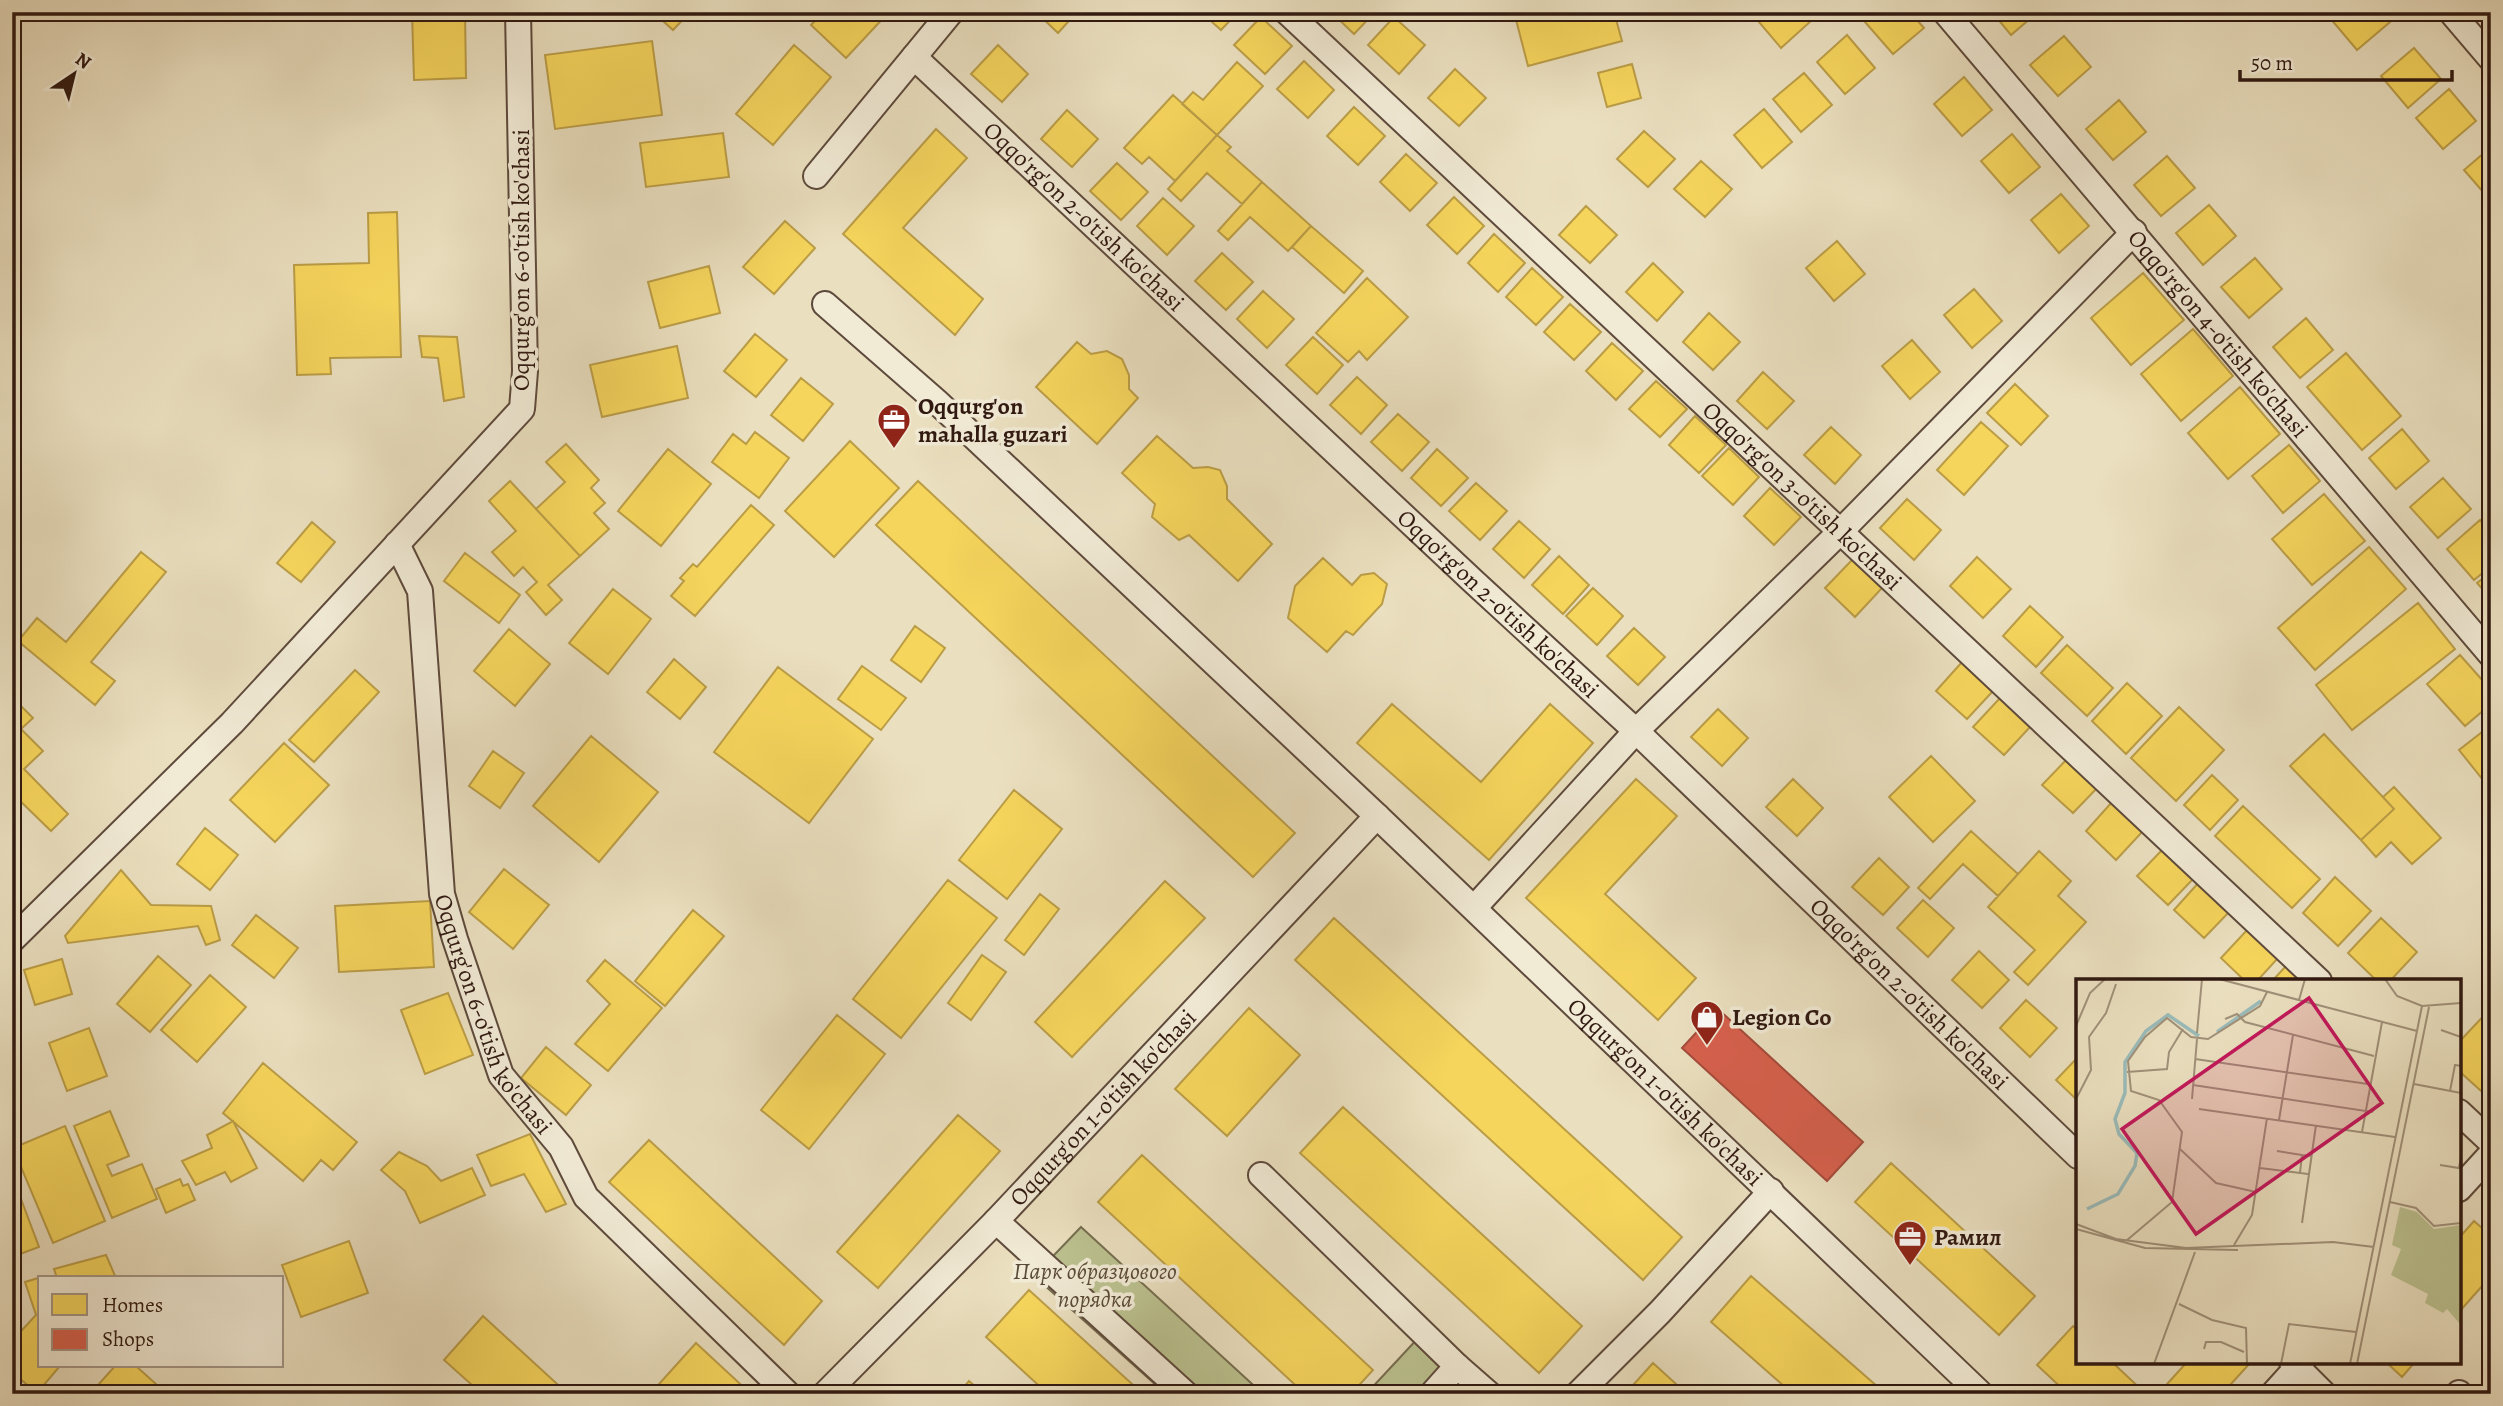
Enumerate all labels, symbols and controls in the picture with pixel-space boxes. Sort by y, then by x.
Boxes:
north arrow [38,38,108,108]
scale bar [2240,38,2452,82]
text: N [70,46,96,76]
text: 50 m [2251,49,2293,77]
street label: Oqqo'rg'on 2-o'tish ko'chasi [977,114,1191,318]
street label: Oqqurg'on 6-o'tish ko'chasi [505,129,537,391]
street label: Oqqo'rg'on 4-o'tish ko'chasi [2121,223,2316,445]
place label: Oqqurg'on mahalla guzari [918,390,1068,450]
street label: Oqqo'rg'on 3-o'tish ko'chasi [1696,394,1909,598]
office icon: Oqqurg'on mahalla guzari [875,401,913,450]
street label: Oqqo'rg'on 2-o'tish ko'chasi [1390,502,1606,705]
street label: Oqqurg'on 6-o'tish ko'chasi [427,890,560,1141]
street label: Oqqo'rg'on 2-o'tish ko'chasi [1803,891,2016,1097]
inset map [2076,979,2461,1364]
street label: Oqqurg'on 1-o'tish ko'chasi [1561,991,1770,1193]
shop icon: Legion Co [1688,998,1726,1047]
place label: Legion Co [1732,1001,1832,1033]
street label: Oqqurg'on 1-o'tish ko'chasi [1002,1002,1203,1213]
office icon: Рамил [1891,1218,1929,1267]
place label: Рамил [1934,1221,2002,1253]
park label: Парк образцового порядка [1013,1255,1177,1315]
legend [38,1276,284,1368]
text: Homes [102,1291,163,1319]
text: Shops [102,1325,154,1353]

